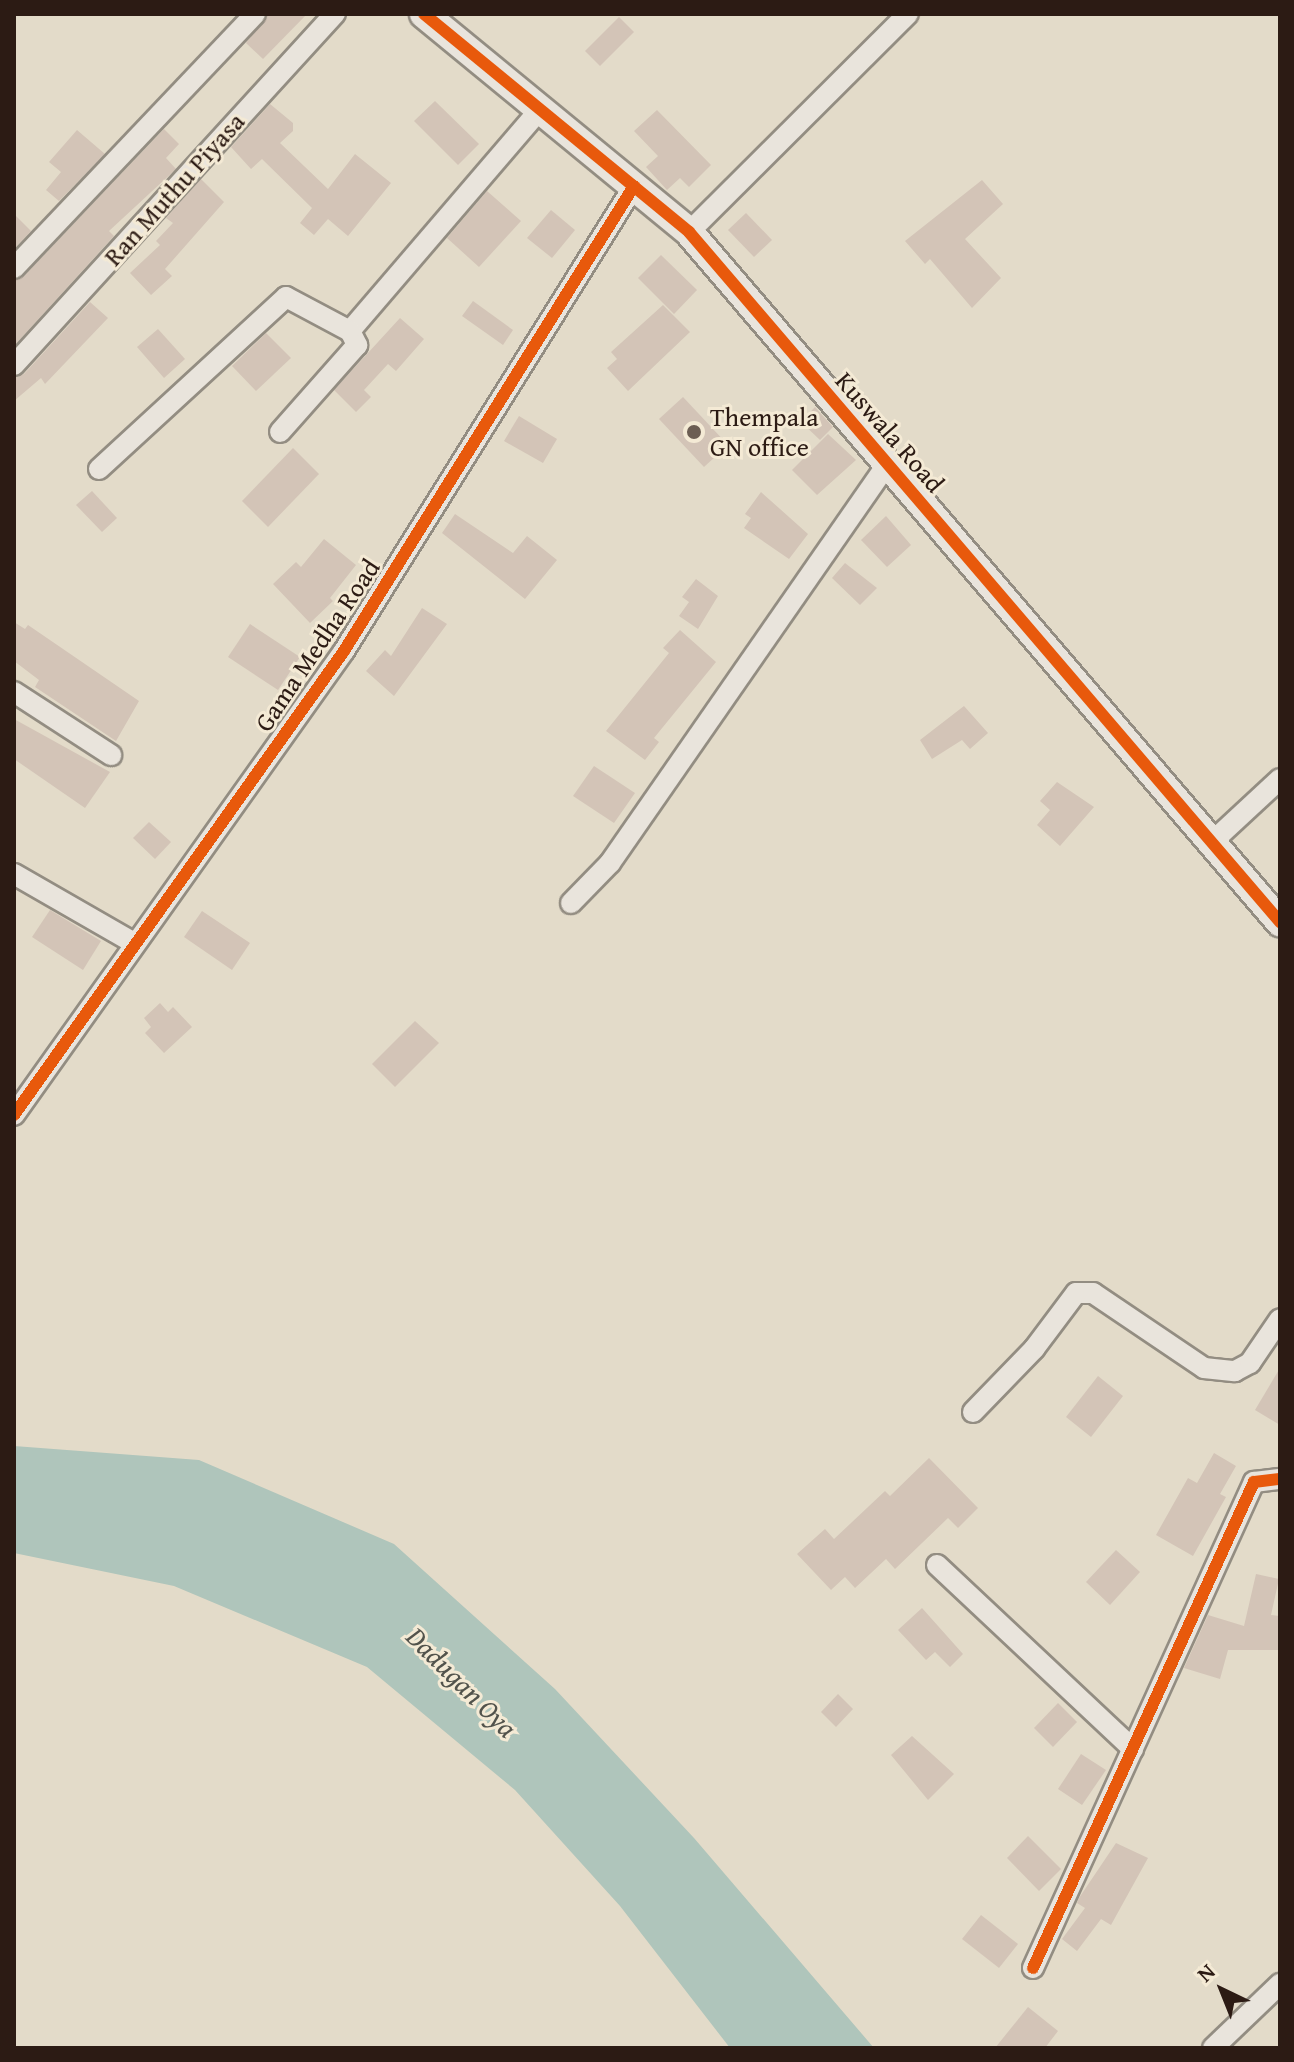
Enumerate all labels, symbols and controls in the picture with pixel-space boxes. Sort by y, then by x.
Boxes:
street label: Ran Muthu Piyasa [97,106,251,272]
street label: Kuswala Road [829,365,951,499]
place label: Thempala GN office [710,401,819,462]
marker: Thempala GN office [685,423,703,441]
street label: Gama Medha Road [248,553,386,737]
water label: Dadugan Oya [400,1620,524,1744]
north arrow [1182,1950,1262,2030]
text: N [1189,1956,1222,1989]

